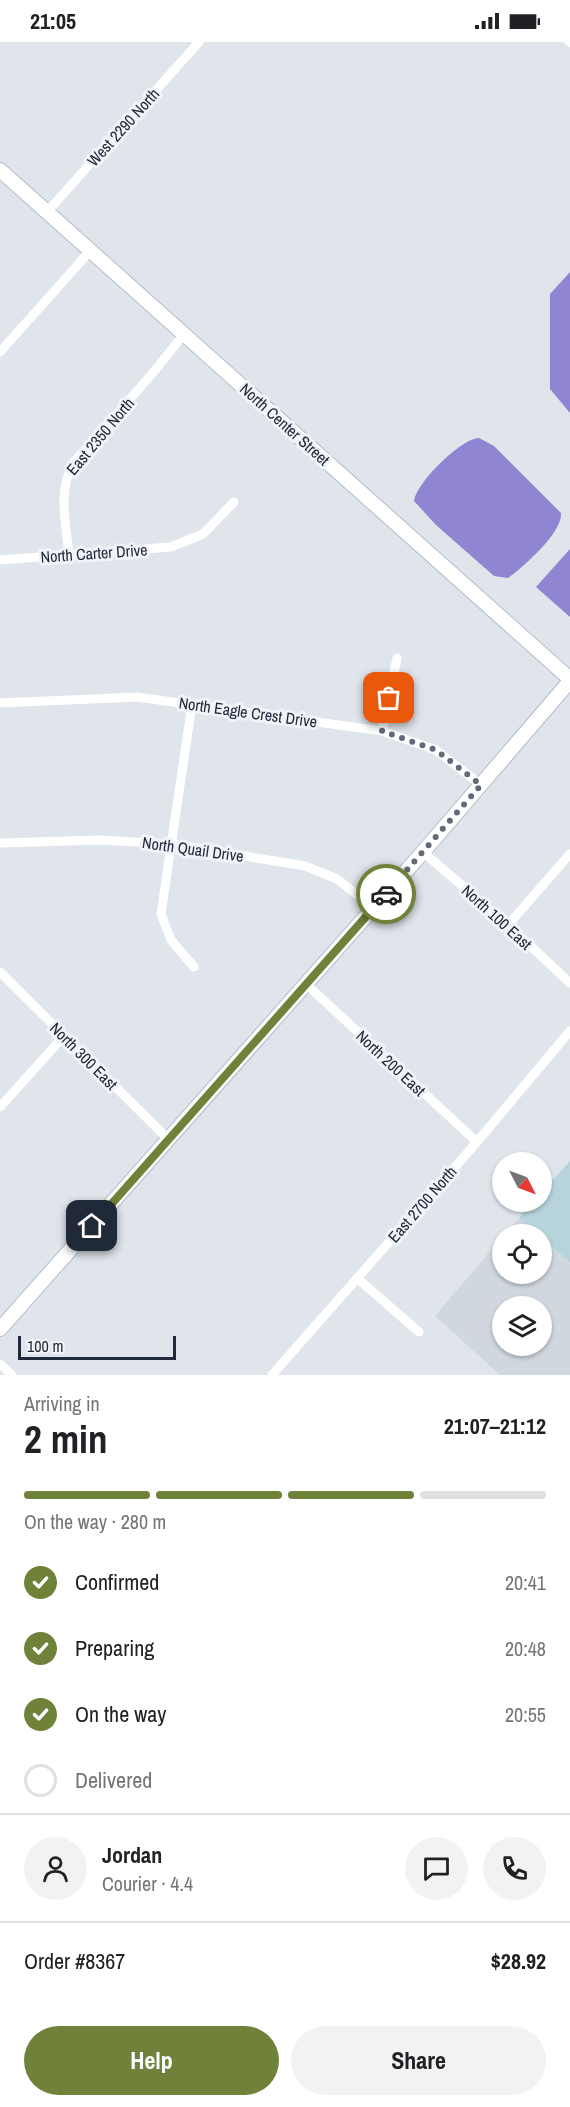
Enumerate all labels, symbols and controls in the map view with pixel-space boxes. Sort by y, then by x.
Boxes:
text: 21:05 [30,6,76,36]
street label: West 2290 North [82,83,164,171]
street label: North Center Street [235,378,335,470]
street label: East 2350 North [61,393,139,479]
street label: North Carter Drive [40,538,148,568]
pin [363,672,414,723]
icon: bag [372,681,405,714]
street label: North Eagle Crest Drive [178,691,318,733]
street label: North Quail Drive [141,831,245,867]
courier [356,864,416,924]
icon: car [370,878,403,911]
street label: North 100 East [457,880,537,955]
street label: North 300 East [45,1017,123,1095]
street label: North 200 East [351,1025,431,1101]
north arrow [492,1152,552,1212]
map controls [492,1152,552,1356]
street label: East 2700 North [383,1161,461,1247]
pin [66,1200,117,1251]
icon: home [75,1209,108,1242]
button: locate [492,1224,552,1284]
button: layers [492,1296,552,1356]
scale bar [18,1333,176,1360]
text: 100 m [27,1335,63,1357]
text: Arriving in [24,1390,100,1417]
text: 21:07–21:12 [444,1411,546,1441]
text: 2 min [24,1413,108,1465]
text: On the way · 280 m [24,1508,166,1535]
icon: check [24,1566,57,1599]
text: Confirmed [75,1567,159,1597]
text: 20:41 [505,1569,546,1596]
icon: check [24,1632,57,1665]
text: Preparing [75,1633,154,1663]
text: 20:48 [505,1635,546,1662]
icon: check [24,1698,57,1731]
text: On the way [75,1699,166,1729]
text: 20:55 [505,1701,546,1728]
text: Delivered [75,1765,152,1795]
button: person [24,1837,87,1900]
button: chat [405,1837,468,1900]
button: phone [483,1837,546,1900]
text: Jordan [102,1840,162,1870]
text: Courier · 4.4 [102,1870,193,1897]
text: Order #8367 [24,1946,125,1976]
text: $28.92 [491,1946,546,1976]
button: Help [24,2026,279,2095]
button: Share [291,2026,546,2095]

